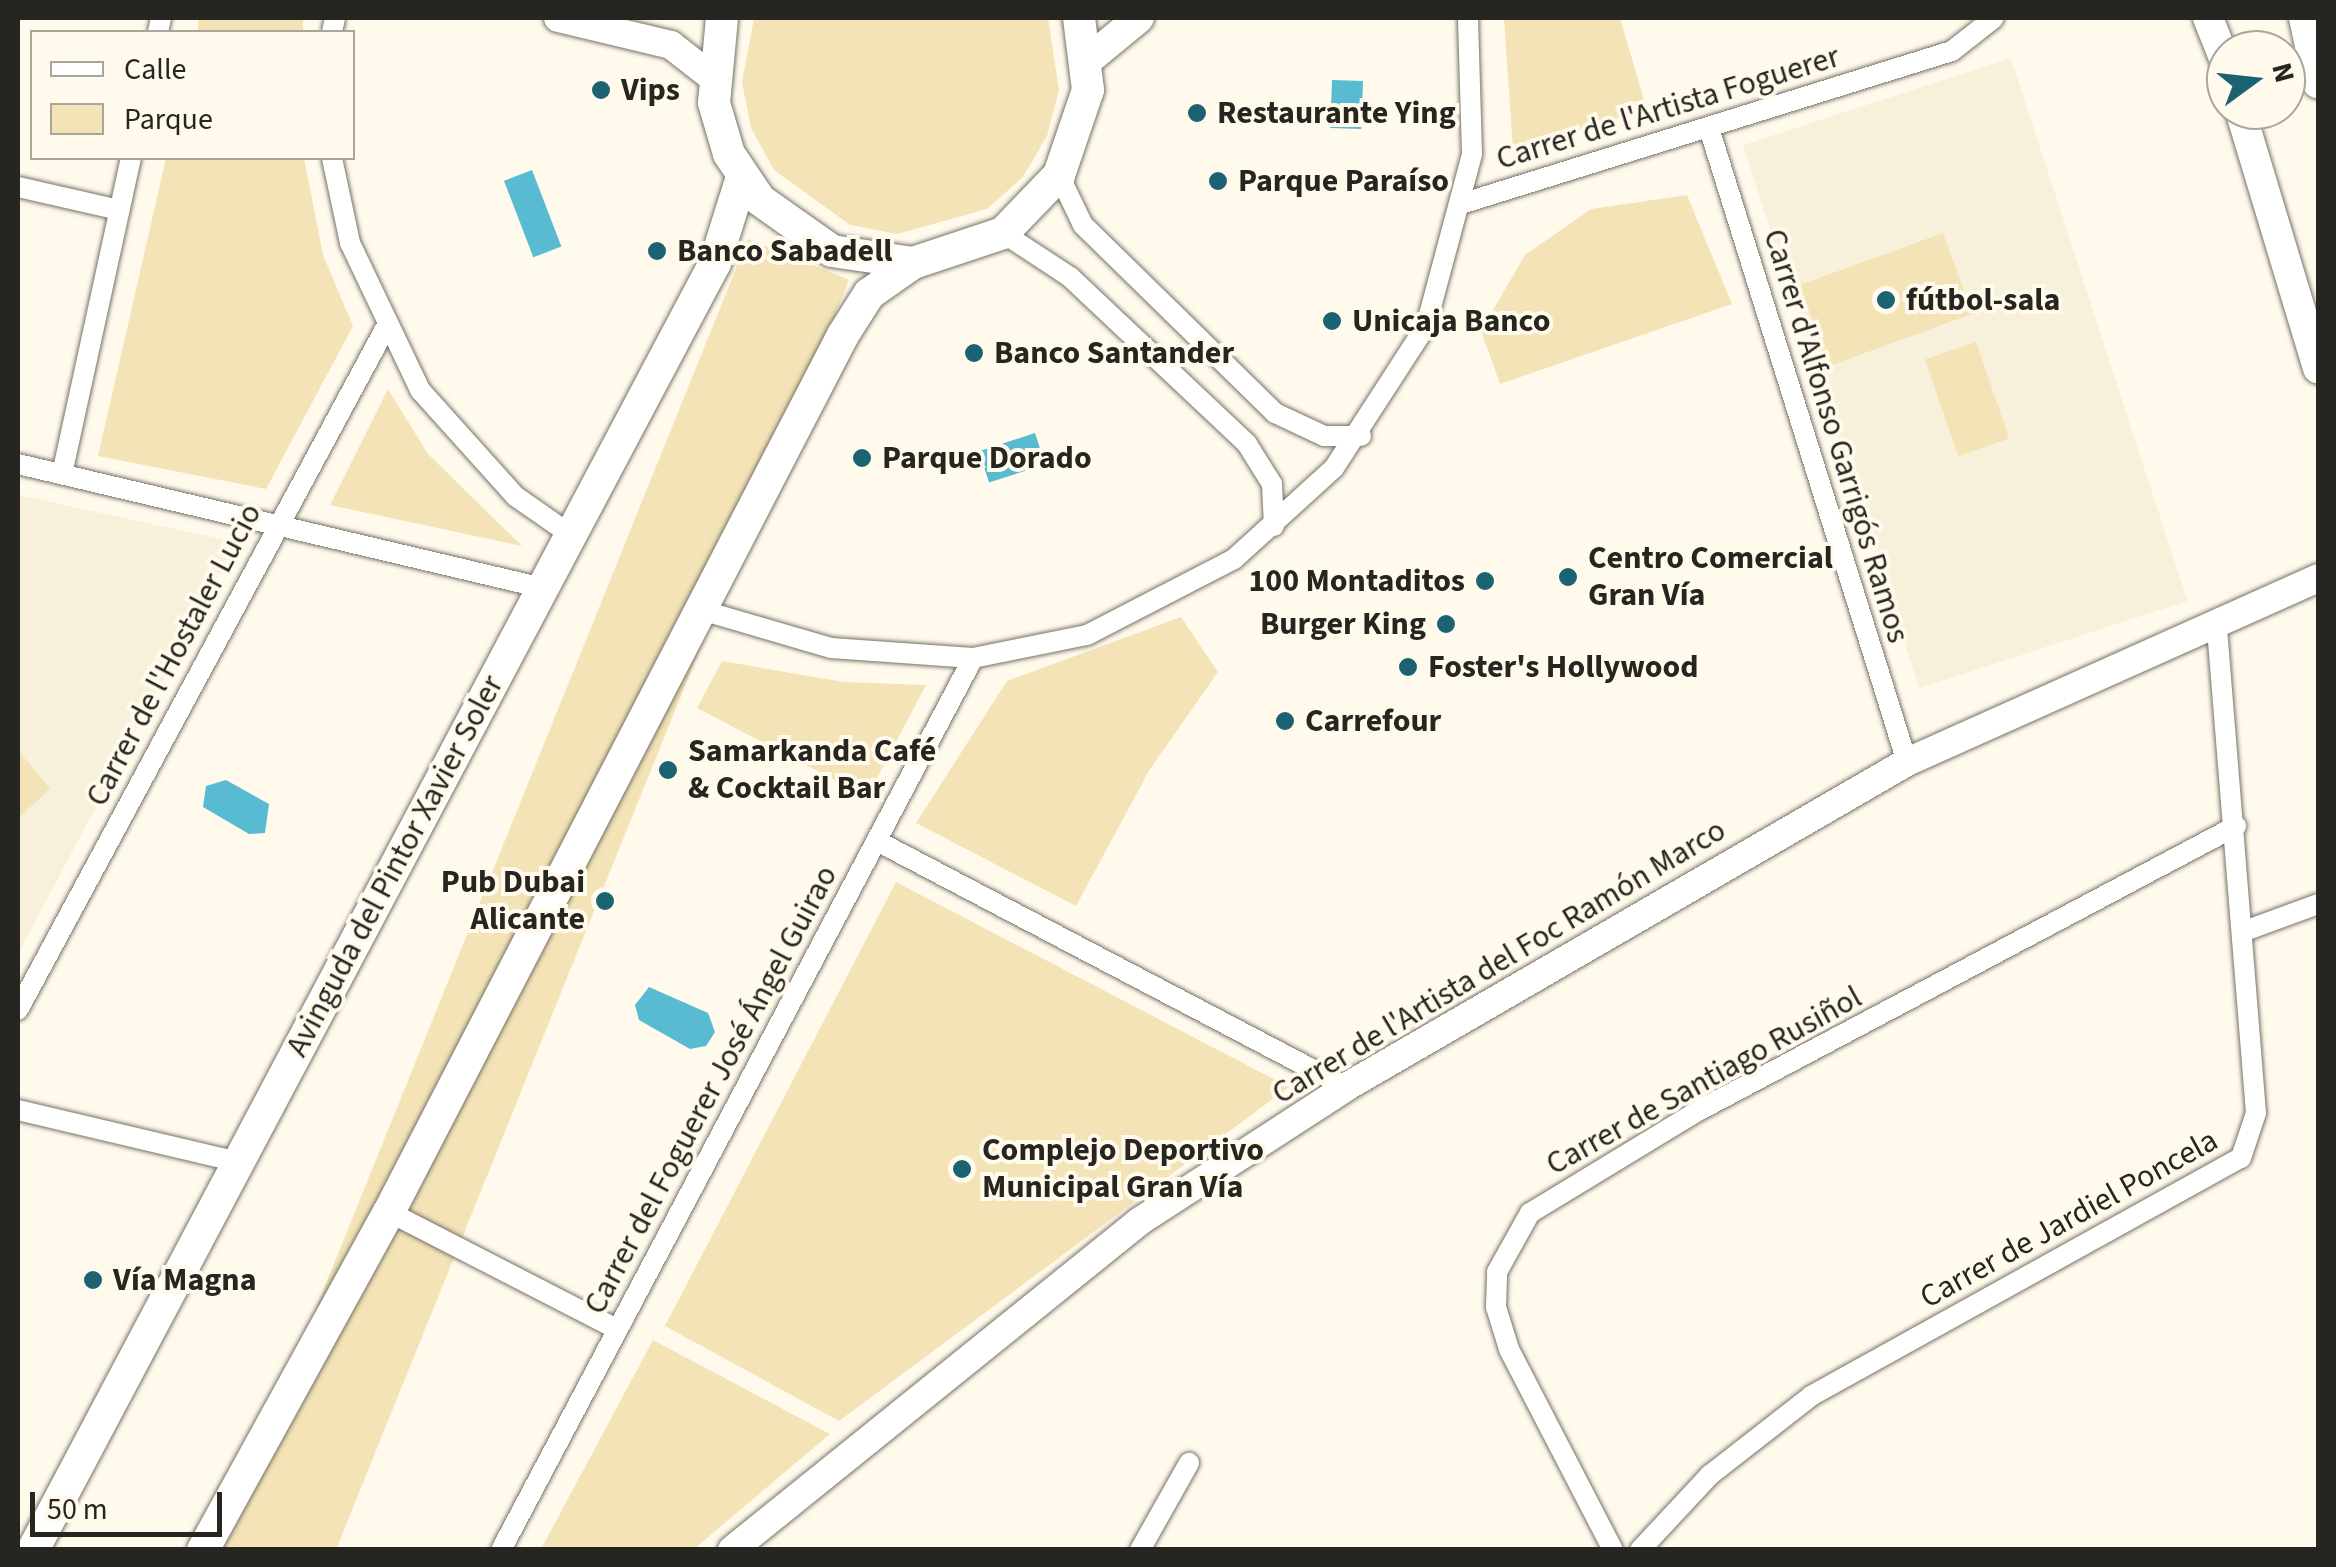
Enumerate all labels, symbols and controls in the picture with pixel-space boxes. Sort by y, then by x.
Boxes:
legend [30,30,355,160]
north arrow [2206,30,2306,130]
street label: Carrer de l'Artista Foguerer [1492,38,1844,178]
text: Calle [124,48,186,91]
text: N [2261,59,2305,87]
place label: Vips [621,71,680,109]
marker: Vips [590,79,612,101]
place label: Restaurante Ying [1217,94,1456,132]
text: Parque [124,98,213,141]
marker: Restaurante Ying [1186,102,1208,124]
place label: Parque Paraíso [1238,162,1449,200]
marker: Parque Paraíso [1207,170,1229,192]
street label: Carrer d'Alfonso Garrigós Ramos [1755,225,1917,647]
place label: Banco Sabadell [677,232,893,270]
marker: Banco Sabadell [646,240,668,262]
place label: fútbol-sala [1906,281,2060,319]
marker: fútbol-sala [1875,289,1897,311]
place label: Unicaja Banco [1352,302,1550,340]
marker: Unicaja Banco [1321,310,1343,332]
place label: Banco Santander [994,334,1234,372]
marker: Banco Santander [963,342,985,364]
place label: Parque Dorado [882,439,1092,477]
marker: Parque Dorado [851,447,873,469]
street label: Carrer de l'Hostaler Lucio [78,497,270,813]
place label: Centro Comercial Gran Vía [1588,540,1833,615]
place label: 100 Montaditos [1248,562,1465,600]
marker: Centro Comercial Gran Vía [1557,566,1579,588]
marker: 100 Montaditos [1474,570,1496,592]
place label: Burger King [1260,605,1426,643]
marker: Burger King [1435,613,1457,635]
place label: Foster's Hollywood [1428,648,1699,686]
marker: Foster's Hollywood [1397,656,1419,678]
street label: Avinguda del Pintor Xavier Soler [278,669,512,1063]
place label: Carrefour [1305,702,1441,740]
marker: Carrefour [1274,710,1296,732]
place label: Samarkanda Café & Cocktail Bar [688,733,936,808]
marker: Samarkanda Café & Cocktail Bar [657,759,679,781]
street label: Carrer de l'Artista del Foc Ramón Marco [1265,811,1733,1113]
street label: Carrer del Foguerer José Ángel Guirao [576,859,846,1321]
place label: Pub Dubai Alicante [441,864,585,939]
marker: Pub Dubai Alicante [594,890,616,912]
street label: Carrer de Santiago Rusiñol [1540,978,1868,1184]
street label: Carrer de Jardiel Poncela [1914,1121,2224,1317]
place label: Complejo Deportivo Municipal Gran Vía [982,1132,1264,1207]
marker: Complejo Deportivo Municipal Gran Vía [951,1158,973,1180]
place label: Vía Magna [113,1261,257,1299]
marker: Vía Magna [82,1269,104,1291]
scale bar [35,1472,228,1534]
text: 50 m [47,1488,108,1531]

